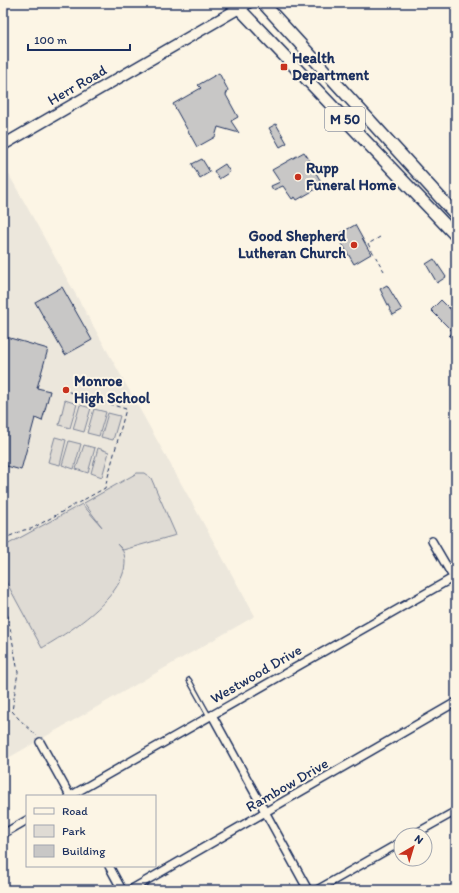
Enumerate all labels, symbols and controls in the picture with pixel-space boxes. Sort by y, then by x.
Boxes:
scale bar [28,26,130,52]
text: 100 m [34,33,67,47]
place label: Health Department [292,49,370,85]
street label: Herr Road [44,61,110,109]
marker: Health Department [279,62,289,72]
road number: M 50 [325,107,365,131]
place label: Rupp Funeral Home [306,159,396,194]
marker: Rupp Funeral Home [293,172,303,182]
place label: Good Shepherd Lutheran Church [238,227,347,262]
marker: Good Shepherd Lutheran Church [349,240,359,250]
place label: Monroe High School [74,372,151,408]
marker: Monroe High School [61,385,71,395]
street label: Westwood Drive [207,641,305,707]
street label: Rambow Drive [243,754,331,816]
legend [26,795,156,867]
text: Road [62,804,88,818]
text: Park [62,824,86,838]
north arrow [393,827,433,867]
text: N [412,832,426,847]
text: Building [62,844,106,858]

